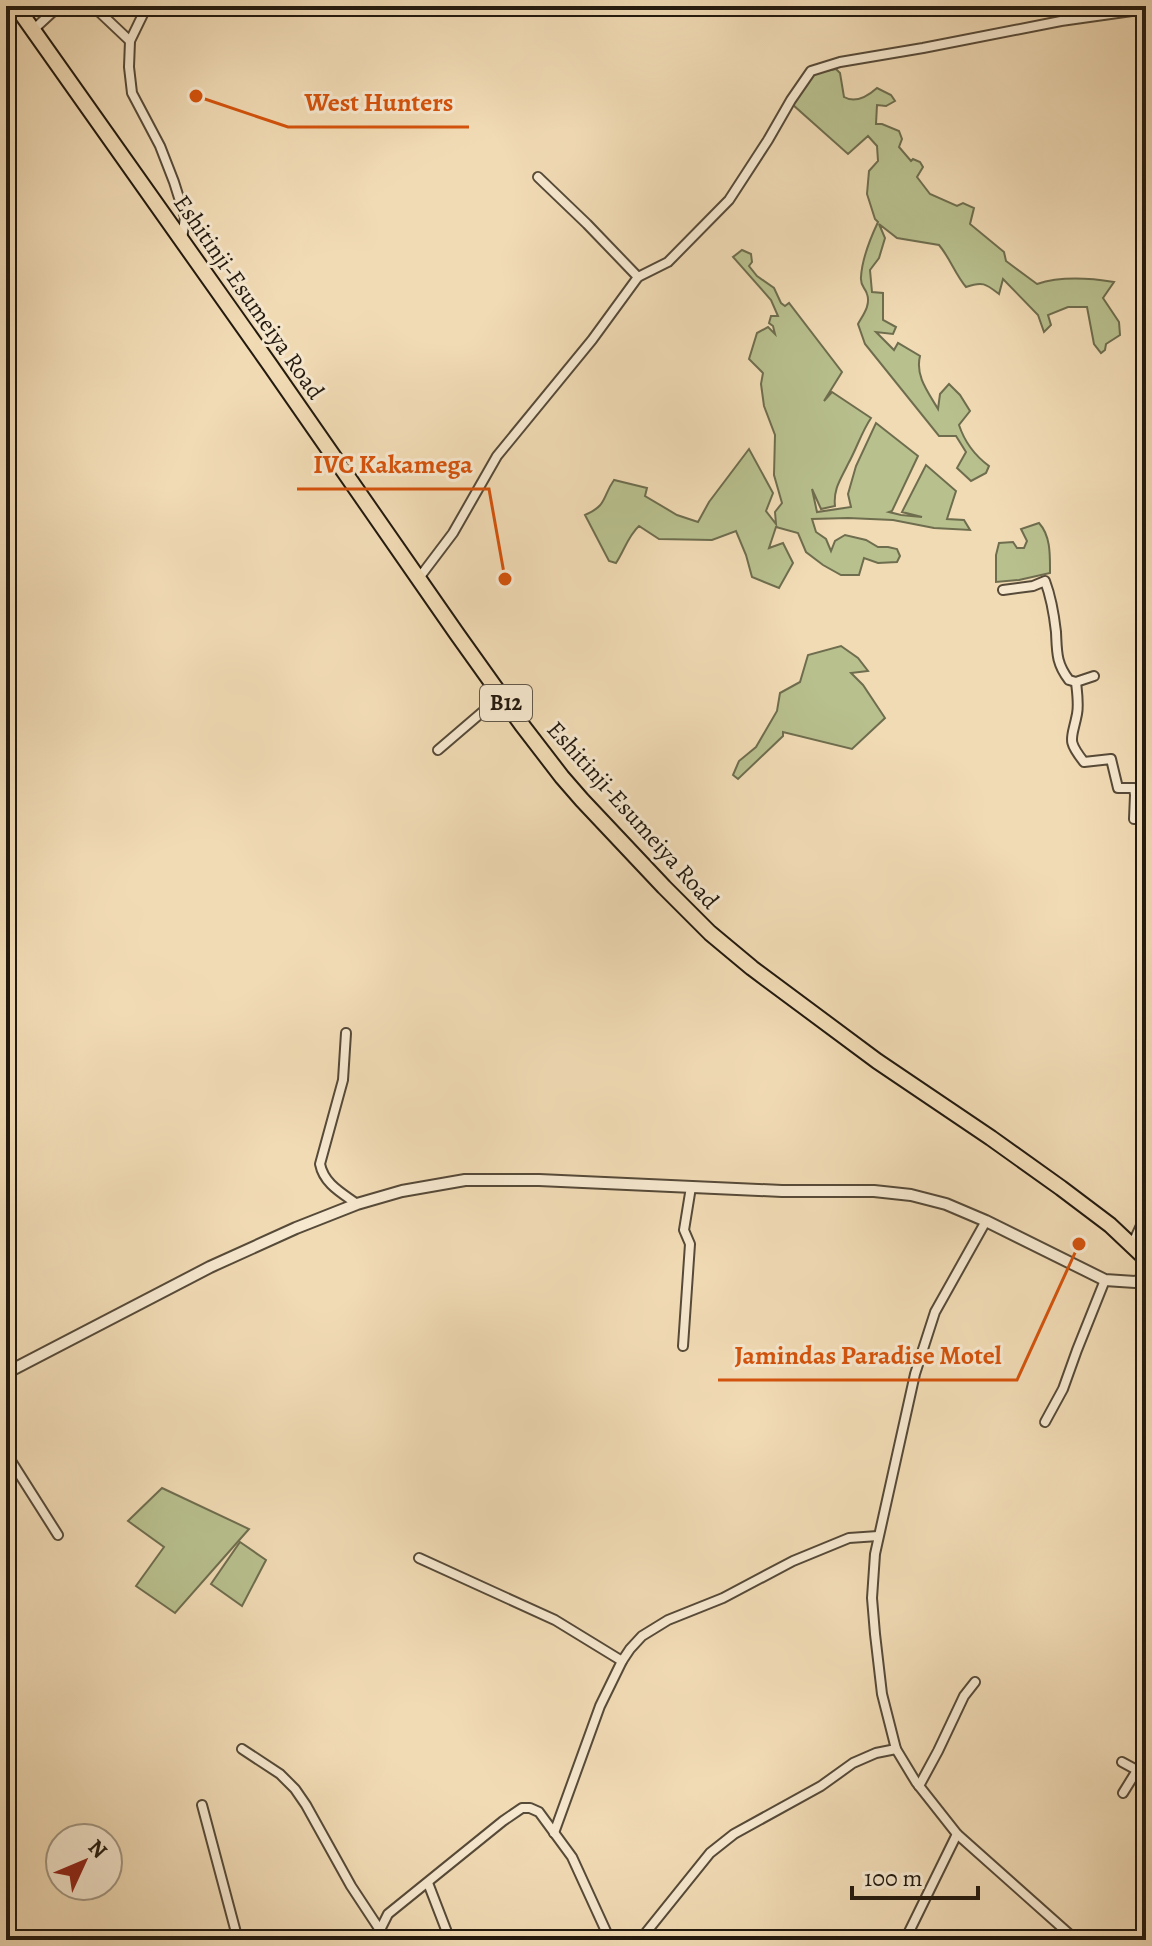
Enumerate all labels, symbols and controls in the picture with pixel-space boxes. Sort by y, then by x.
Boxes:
callout: West Hunters [288,77,469,127]
text: West Hunters [304,85,453,120]
street label: Eshitinji-Esumeiya Road [166,188,332,406]
callout: IVC Kakamega [297,439,489,489]
text: IVC Kakamega [313,447,473,482]
road number: B12 [480,685,532,721]
street label: Eshitinji-Esumeiya Road [540,714,726,916]
callout: Jamindas Paradise Motel [718,1330,1017,1380]
text: Jamindas Paradise Motel [734,1338,1002,1373]
north arrow [44,1822,124,1902]
text: N [81,1833,114,1865]
scale bar [852,1850,978,1900]
text: 100 m [864,1862,923,1894]

